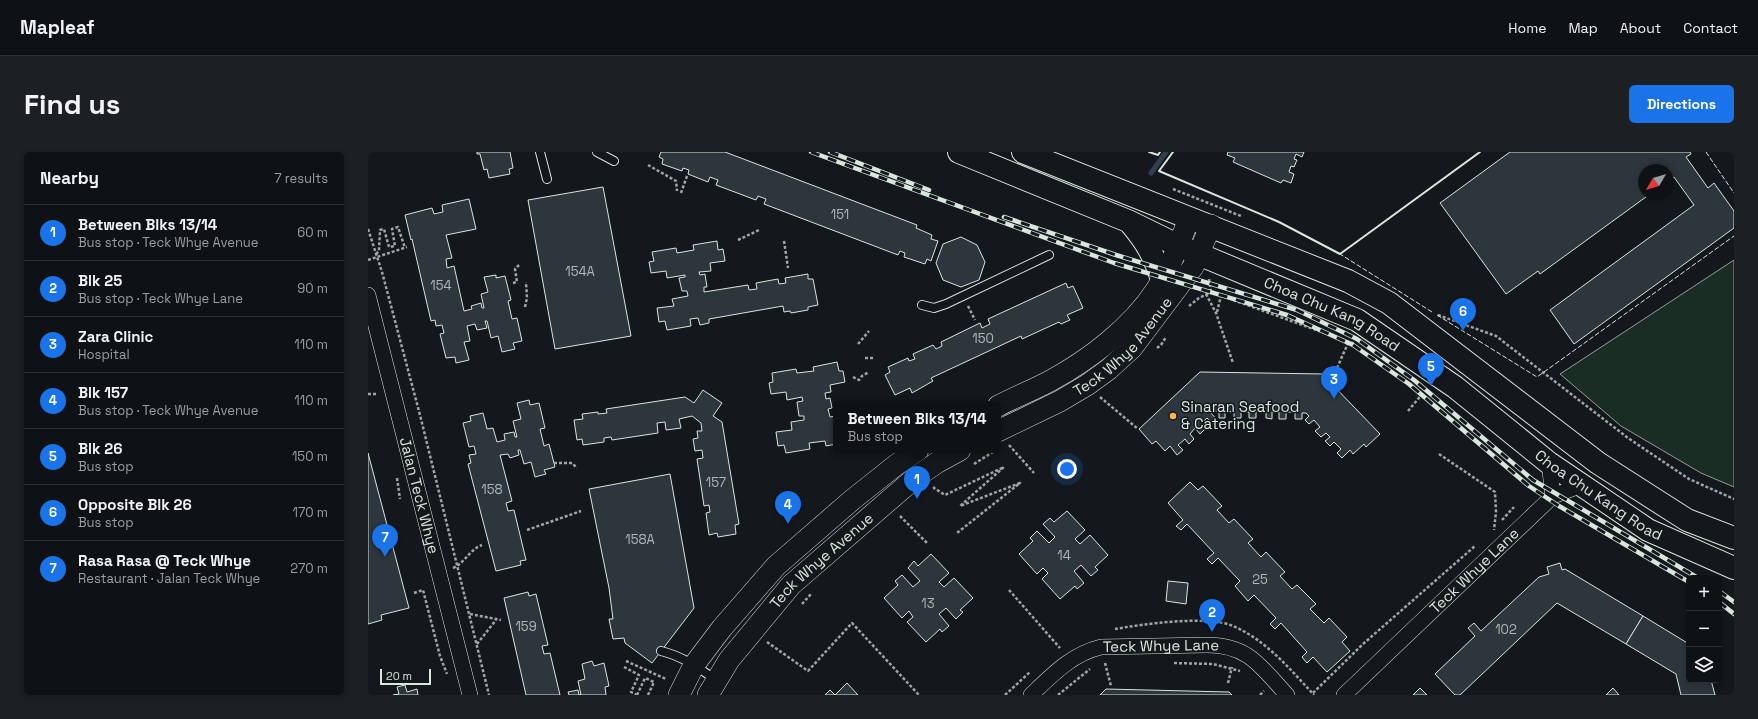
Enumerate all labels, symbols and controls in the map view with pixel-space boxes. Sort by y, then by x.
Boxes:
text: Mapleaf [20,15,94,40]
text: Home [1508,19,1546,37]
text: Map [1568,19,1598,37]
text: About [1620,19,1661,37]
text: Contact [1683,19,1738,37]
button: Directions [1629,85,1734,123]
text: Find us [24,86,121,122]
north arrow [1638,164,1674,200]
text: Nearby [40,167,99,189]
text: 7 results [274,170,328,187]
house number: 151 [831,206,849,223]
text: Between Blks 13/14 [78,215,217,234]
text: 1 [50,224,56,241]
text: 60 m [297,224,328,241]
text: Bus stop · Teck Whye Avenue [78,234,258,251]
house number: 154A [565,263,595,280]
text: Blk 25 [78,271,122,290]
street label: Choa Chu Kang Road [1261,272,1404,356]
house number: 154 [430,277,452,294]
text: 2 [49,280,57,297]
text: 90 m [297,280,328,297]
text: Bus stop · Teck Whye Lane [78,290,243,307]
street label: Teck Whye Avenue [1070,293,1176,400]
pin: 6 [1450,298,1476,331]
text: Zara Clinic [78,327,153,346]
house number: 150 [972,330,994,347]
text: 3 [49,336,57,353]
text: 110 m [294,336,328,353]
text: Hospital [78,346,130,363]
pin: 5 [1418,353,1444,386]
pin: 3 [1321,366,1347,399]
text: Blk 157 [78,383,128,402]
text: 4 [49,392,57,409]
text: 110 m [294,392,328,409]
place label: Sinaran Seafood & Catering [1181,397,1299,433]
popup [833,401,1001,453]
text: Bus stop · Teck Whye Avenue [78,402,258,419]
text: Between Blks 13/14 [847,409,987,428]
marker: Sinaran Seafood & Catering [1168,411,1178,421]
text: Bus stop [847,428,903,445]
street label: Jalan Teck Whye [396,435,444,556]
text: Blk 26 [78,439,122,458]
street label: Choa Chu Kang Road [1531,445,1665,544]
text: 5 [49,448,57,465]
text: 150 m [292,448,328,465]
text: Bus stop [78,458,134,475]
your location [1057,459,1077,479]
pin: 1 [904,466,930,499]
house number: 157 [706,474,726,491]
house number: 158 [481,481,503,498]
pin: 4 [775,491,801,524]
text: Opposite Blk 26 [78,495,192,514]
text: 6 [49,504,57,521]
text: 170 m [292,504,328,521]
street label: Teck Whye Avenue [765,508,877,612]
text: Bus stop [78,514,134,531]
pin: 7 [372,524,398,557]
street label: Teck Whye Lane [1425,524,1523,617]
house number: 158A [625,531,655,548]
house number: 14 [1057,547,1071,564]
text: Rasa Rasa @ Teck Whye [78,551,251,570]
text: 7 [49,560,57,577]
text: 270 m [290,560,328,577]
text: Restaurant · Jalan Teck Whye [78,570,260,587]
house number: 25 [1252,571,1268,588]
map controls [1686,575,1722,683]
button: + [1686,575,1722,611]
house number: 13 [921,595,935,612]
pin: 2 [1199,599,1225,632]
button: − [1686,611,1722,647]
house number: 159 [515,618,537,635]
house number: 102 [1495,621,1517,638]
street label: Teck Whye Lane [1103,635,1220,656]
button: layers [1686,647,1722,683]
scale bar [380,667,431,686]
text: 20 m [386,669,412,683]

